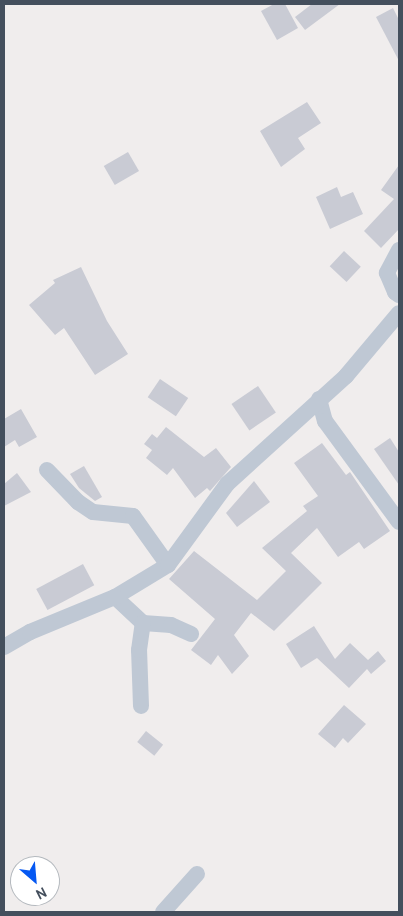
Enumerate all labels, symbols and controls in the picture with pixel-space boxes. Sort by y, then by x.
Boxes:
north arrow [10,856,60,906]
text: N [33,883,50,904]

